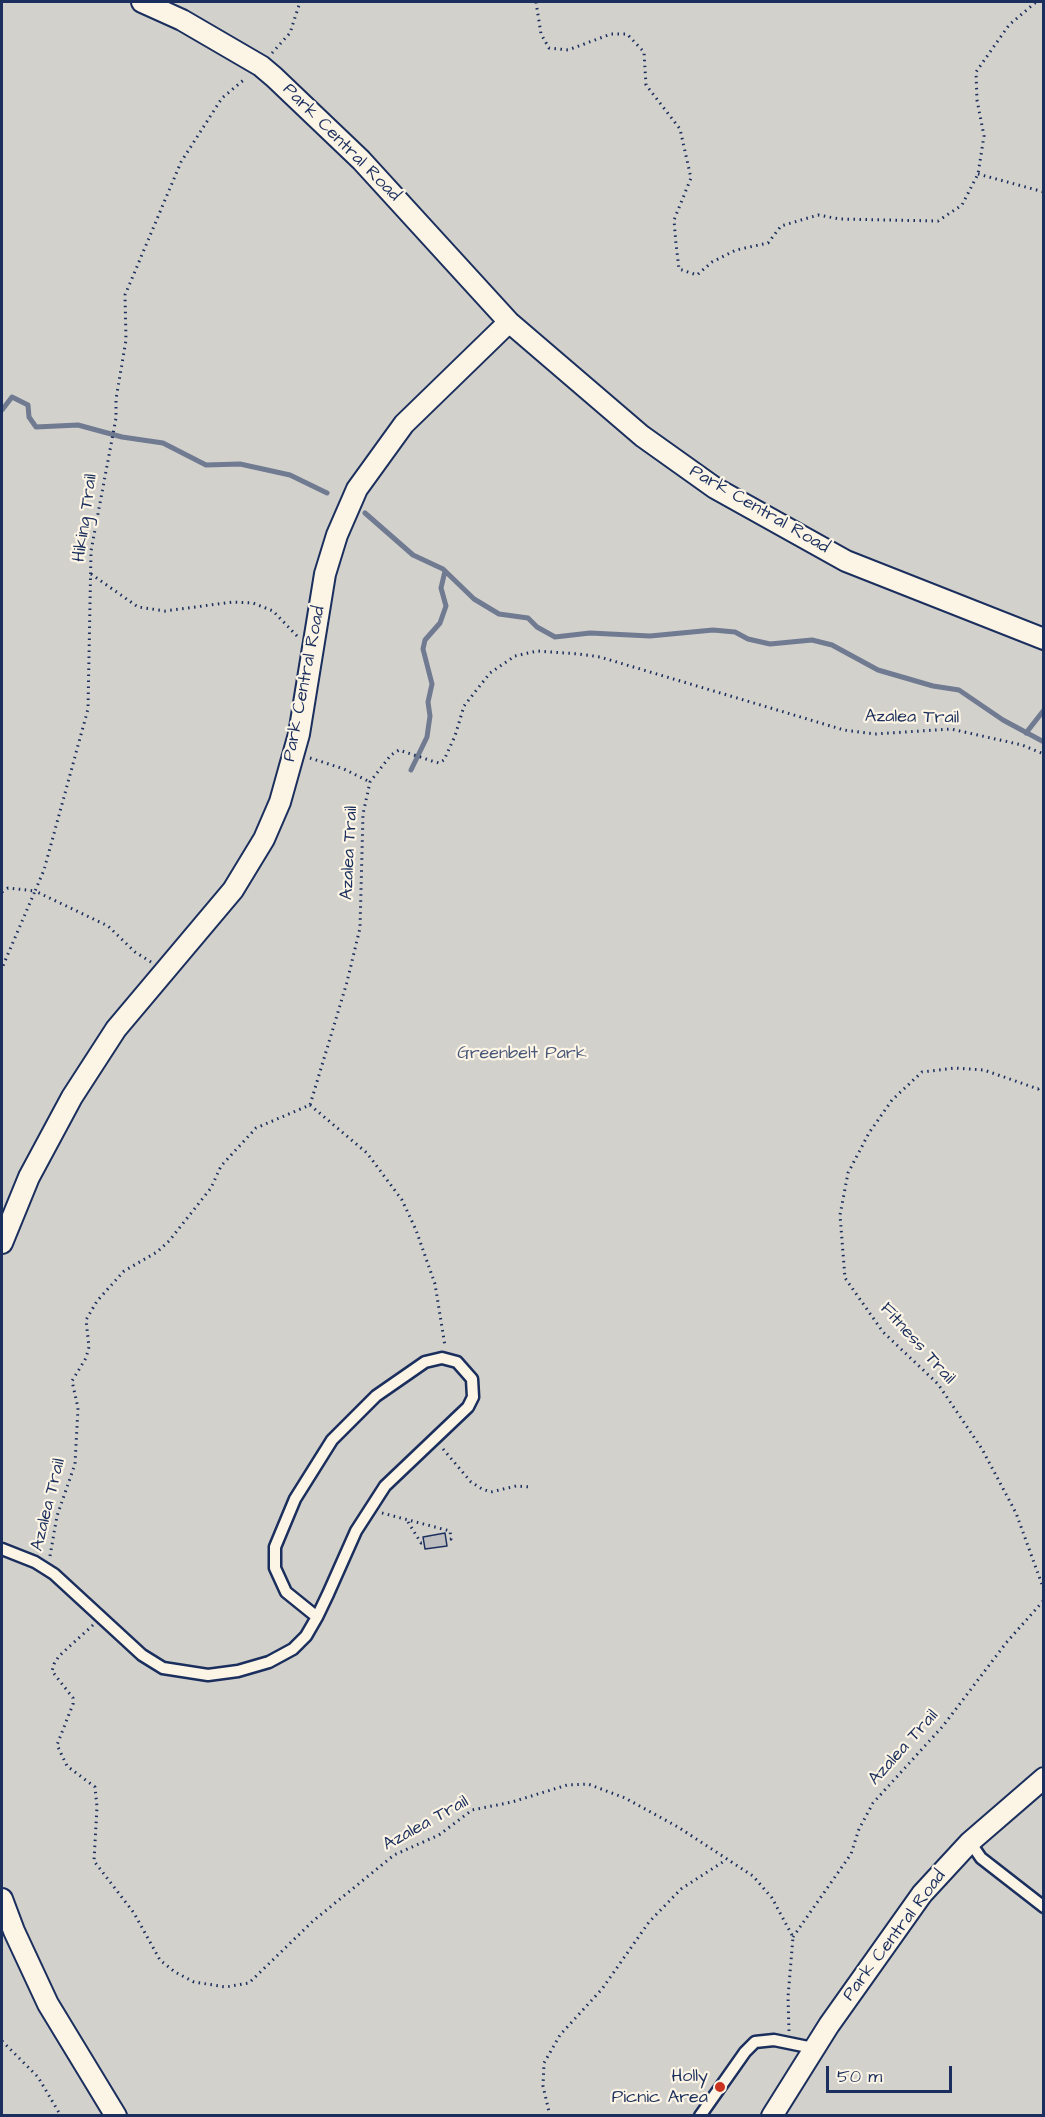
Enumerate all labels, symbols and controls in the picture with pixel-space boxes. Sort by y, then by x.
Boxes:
street label: Park Central Road [277,79,405,207]
street label: Park Central Road [685,461,833,559]
street label: Hiking Trail [69,473,103,563]
street label: Park Central Road [279,604,331,764]
street label: Azalea Trail [865,706,959,730]
street label: Azalea Trail [337,805,363,901]
park label: Greenbelt Park [457,1043,587,1065]
street label: Fitness Trail [875,1299,959,1389]
street label: Azalea Trail [27,1457,71,1553]
street label: Azalea Trail [864,1706,944,1790]
street label: Azalea Trail [379,1792,473,1856]
street label: Park Central Road [839,1866,951,2006]
scale bar [829,2054,955,2092]
text: 50 m [837,2064,882,2089]
place label: Holly Picnic Area [612,2066,708,2108]
marker: Holly Picnic Area [713,2080,727,2094]

